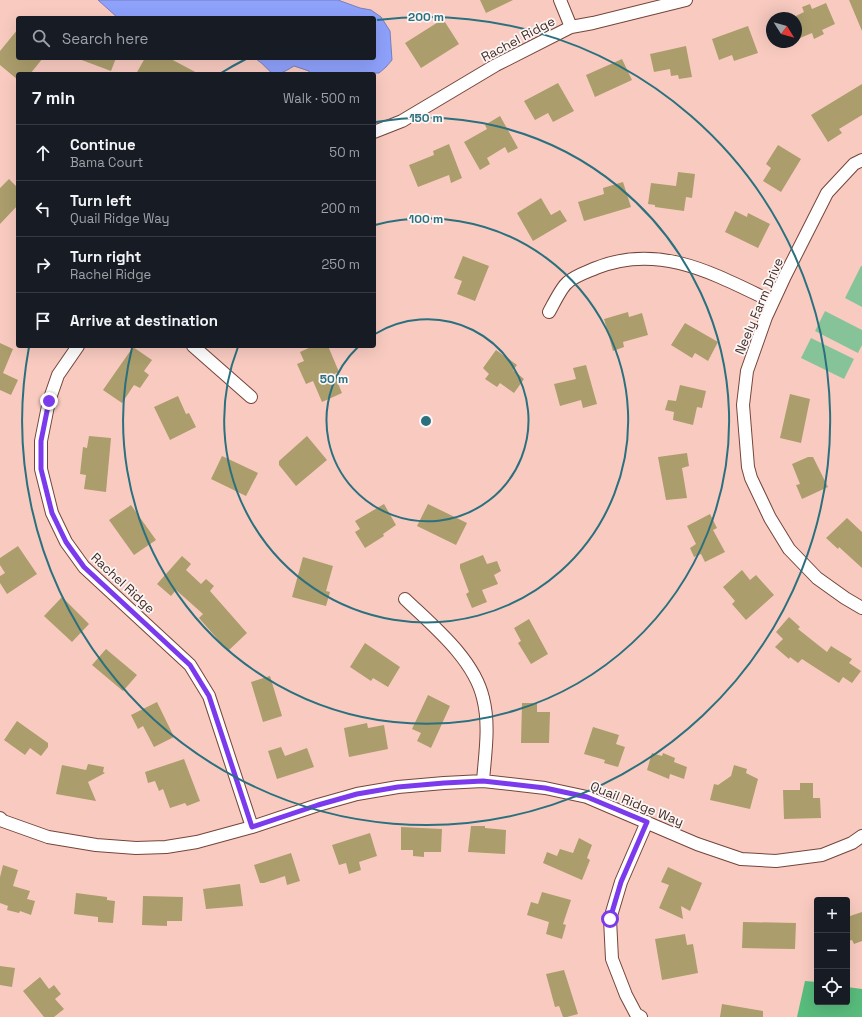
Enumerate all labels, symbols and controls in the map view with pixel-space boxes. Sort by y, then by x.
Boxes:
text: 200 m [408,9,444,25]
street label: Rachel Ridge [478,12,558,66]
north arrow [766,12,802,48]
search box [16,16,376,60]
icon: search [30,27,52,49]
text: Search here [62,29,148,48]
text: 7 min [32,87,75,109]
text: Walk · 500 m [283,90,360,107]
text: 150 m [409,110,443,126]
text: Continue [70,135,136,154]
icon: ahead [32,142,54,164]
text: 50 m [329,144,360,161]
text: Bama Court [70,154,143,171]
text: Turn left [70,191,132,210]
icon: left [32,198,54,220]
text: 200 m [321,200,360,217]
text: Quail Ridge Way [70,210,169,227]
text: 100 m [409,211,443,227]
text: Turn right [70,247,141,266]
icon: right [32,254,54,276]
street label: Neely Farm Drive [731,255,787,357]
text: 250 m [322,256,360,273]
text: Rachel Ridge [70,266,151,283]
icon: arrive [32,310,54,332]
text: Arrive at destination [70,311,218,330]
text: 50 m [320,371,348,387]
route end [40,392,58,410]
centre of rings [419,414,433,428]
street label: Rachel Ridge [87,549,159,617]
street label: Quail Ridge Way [588,777,686,831]
map controls [814,897,850,1005]
button: + [814,897,850,933]
route start [601,910,619,928]
button: − [814,933,850,969]
button: locate [814,969,850,1005]

